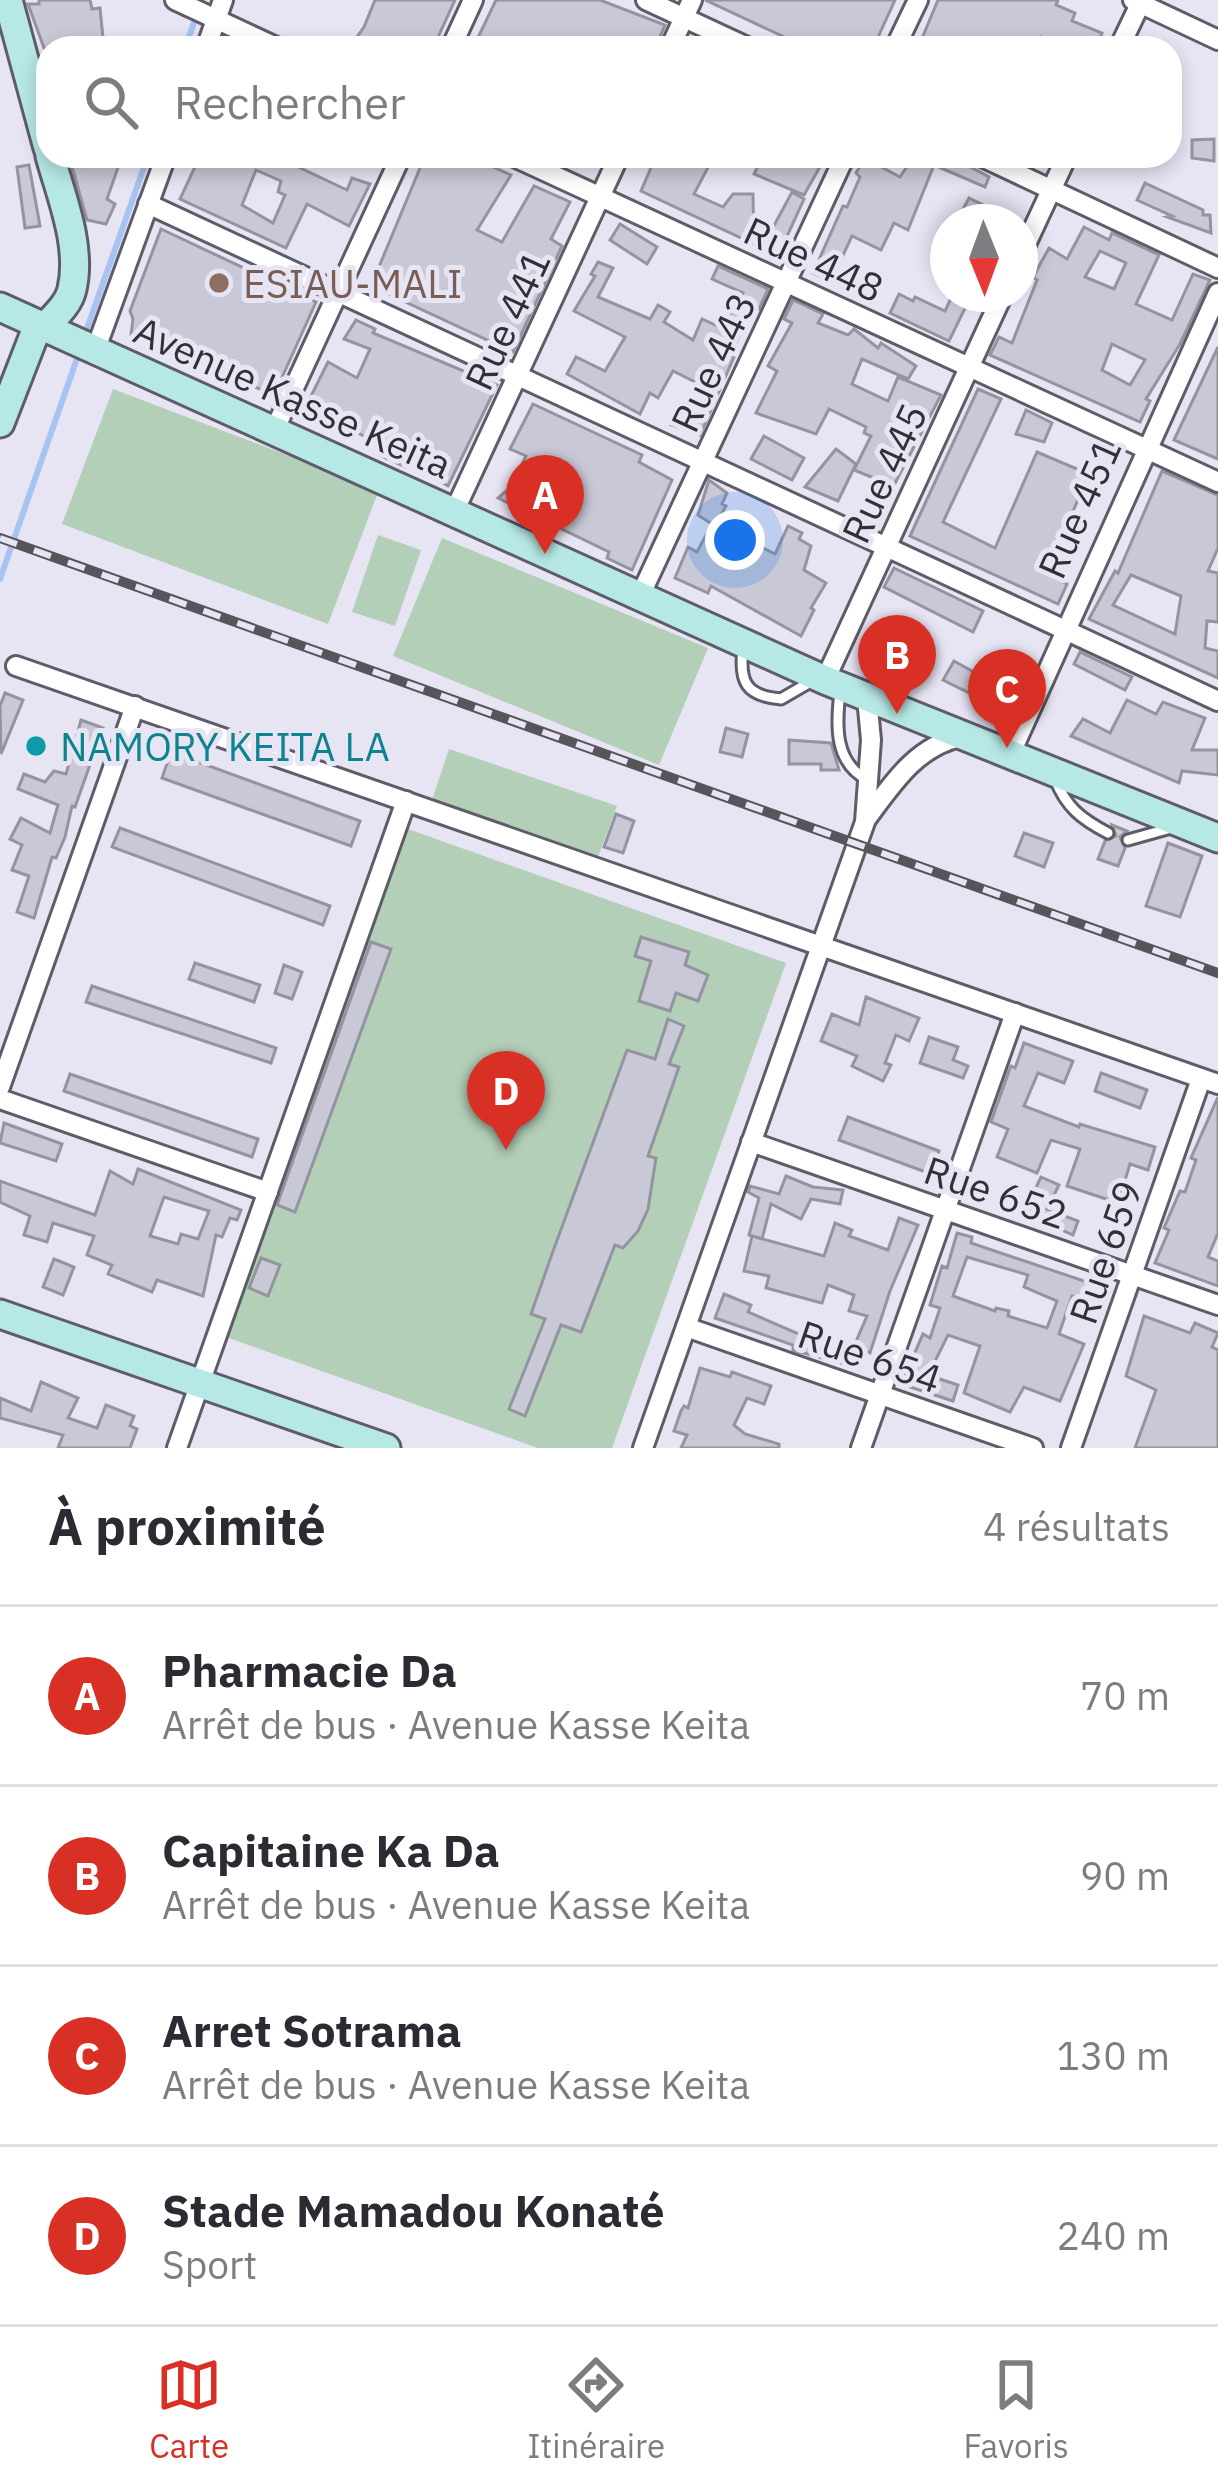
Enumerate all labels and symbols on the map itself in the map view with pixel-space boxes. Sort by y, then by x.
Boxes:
north arrow [930,204,1038,312]
street label: Rue 448 [736,205,892,313]
street label: Rue 441 [453,242,561,398]
place label: ESIAU-MALI [243,258,462,309]
marker: ESIAU-MALI [206,270,232,296]
street label: Rue 443 [659,284,767,440]
street label: Avenue Kasse Keita [126,304,460,490]
street label: Rue 445 [830,395,938,551]
street label: Rue 451 [1026,430,1132,586]
pin: A [506,455,584,554]
your location [705,510,765,570]
pin: B [858,615,936,714]
pin: C [968,649,1046,748]
place label: NAMORY KEITA LA [60,721,390,772]
marker: NAMORY KEITA LA [23,733,49,759]
pin: D [467,1051,545,1150]
street label: Rue 652 [918,1144,1074,1240]
street label: Rue 659 [1057,1174,1153,1330]
street label: Rue 654 [792,1308,948,1404]

